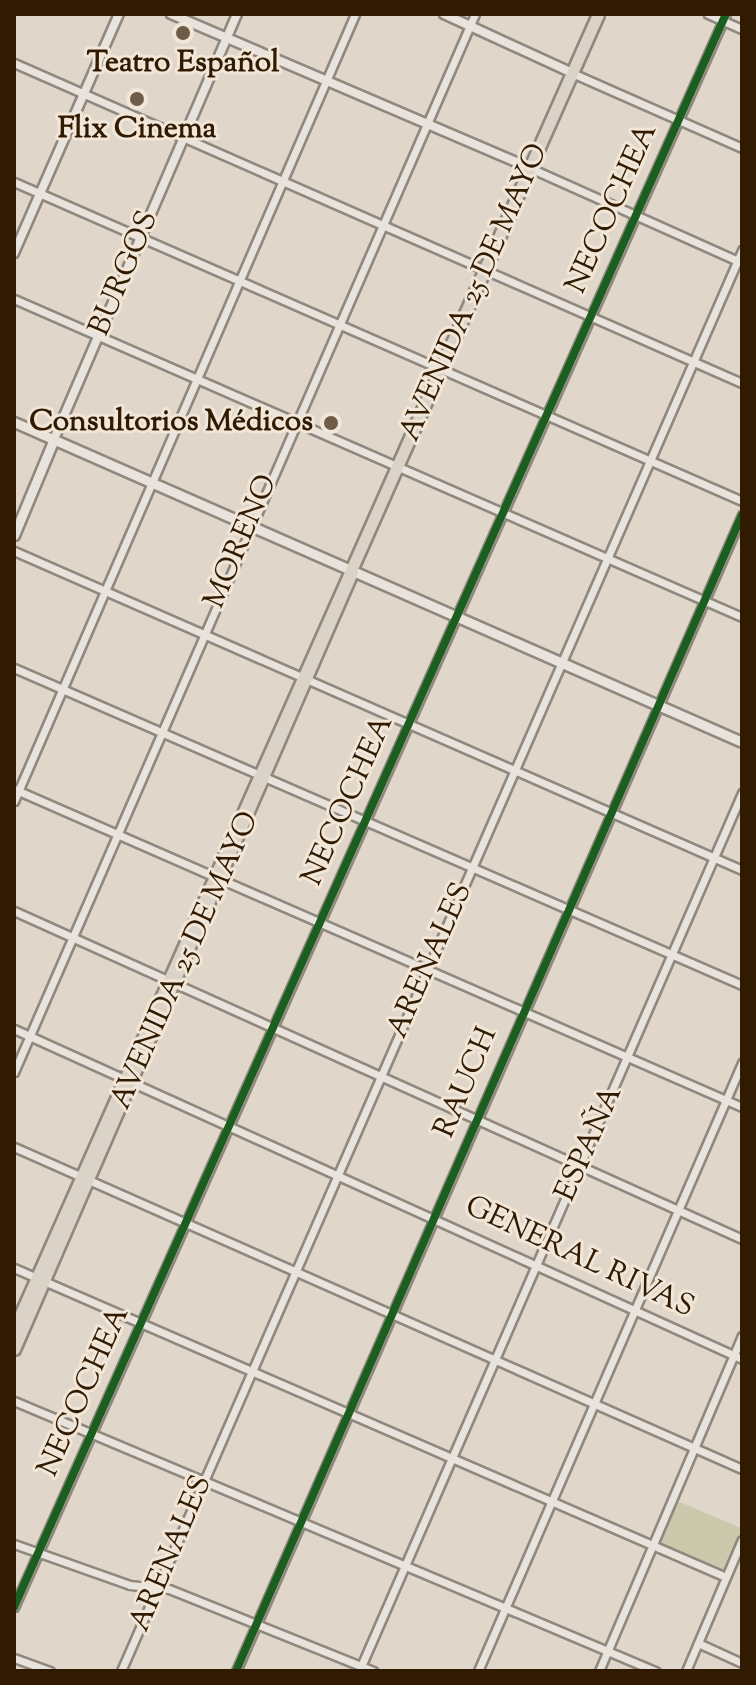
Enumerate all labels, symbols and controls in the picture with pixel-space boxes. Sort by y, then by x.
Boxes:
marker: Teatro Español [174,24,192,42]
place label: Teatro Español [87,46,279,82]
marker: Flix Cinema [128,90,146,108]
place label: Flix Cinema [58,112,216,148]
street label: NECOCHEA [559,118,667,300]
street label: AVENIDA 25 DE MAYO [393,139,557,447]
street label: BURGOS [83,206,167,342]
place label: Consultorios Médicos [29,405,313,441]
marker: Consultorios Médicos [320,412,342,434]
street label: MORENO [198,470,286,614]
street label: NECOCHEA [295,710,403,892]
street label: AVENIDA 25 DE MAYO [104,807,268,1115]
street label: ARENALES [381,878,481,1044]
street label: RAUCH [428,1022,506,1144]
street label: ESPAÑA [549,1081,631,1207]
street label: GENERAL RIVAS [459,1189,699,1327]
street label: NECOCHEA [31,1301,139,1483]
street label: ARENALES [123,1471,221,1637]

